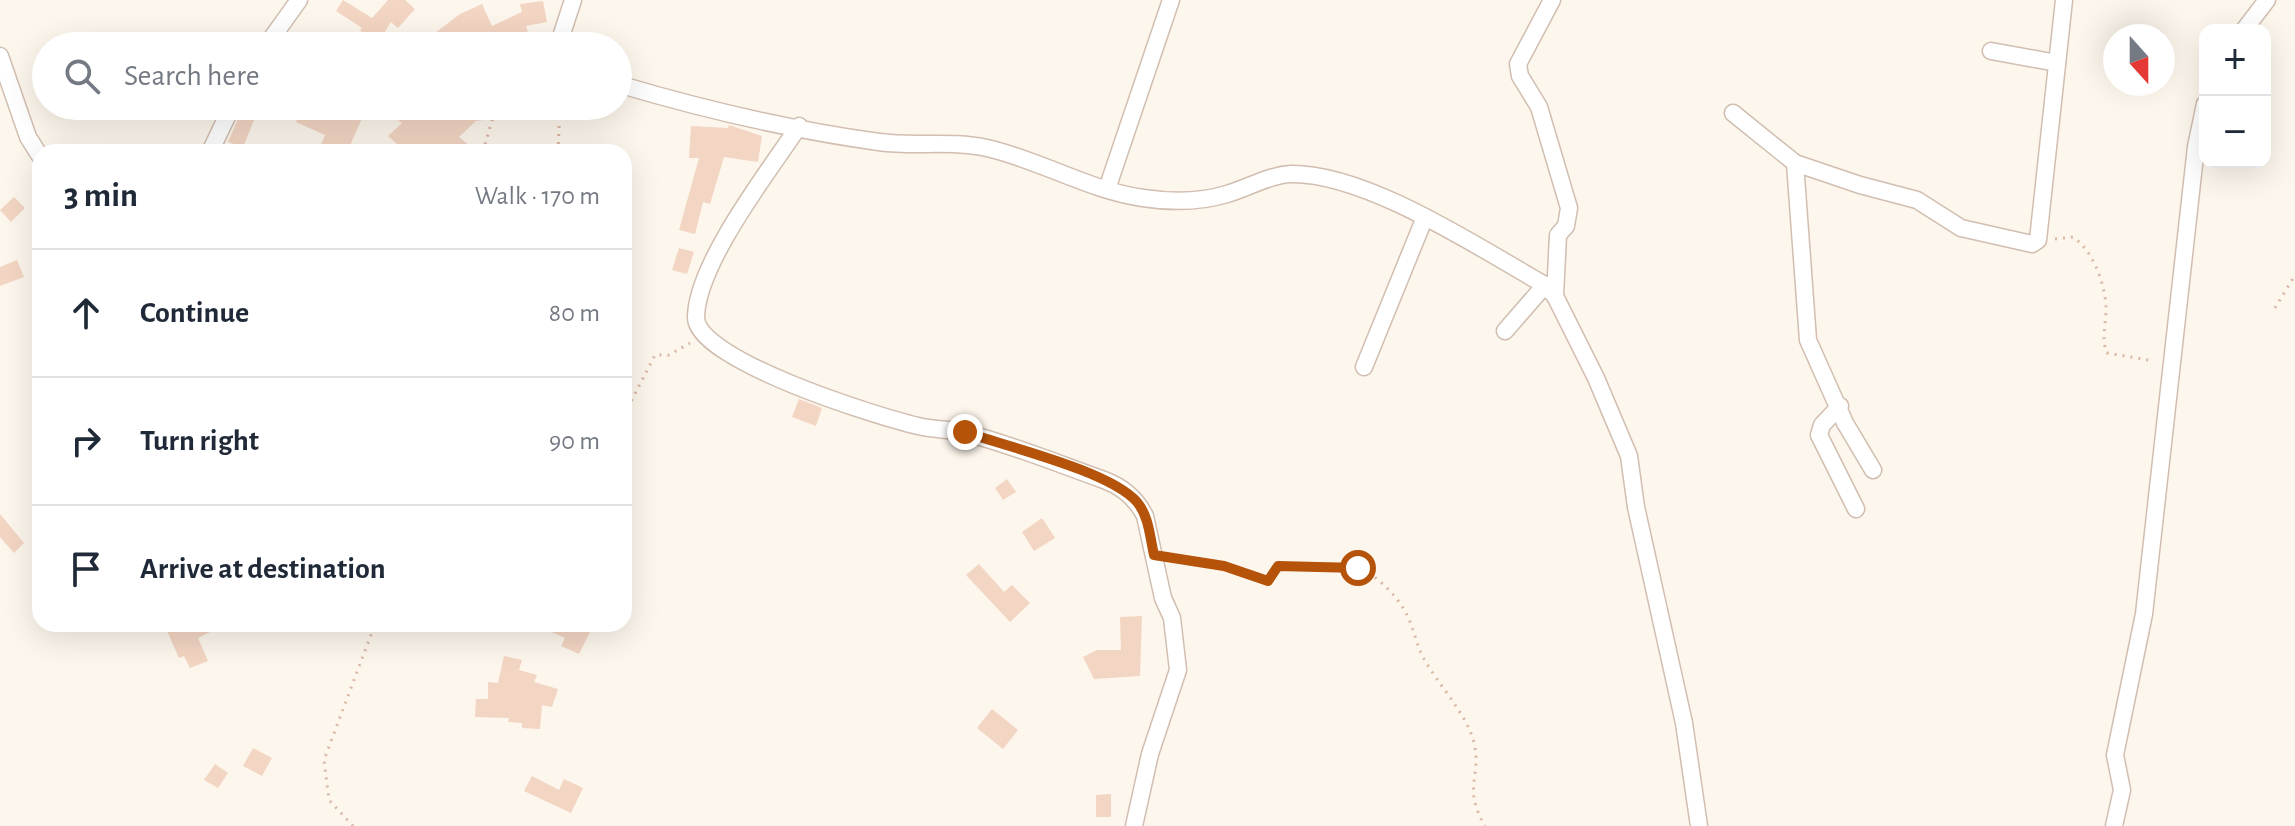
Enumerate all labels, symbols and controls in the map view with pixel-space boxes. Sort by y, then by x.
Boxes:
north arrow [2103,24,2175,96]
map controls [2199,24,2271,168]
button: + [2199,24,2271,96]
search box [32,32,632,120]
icon: search [60,54,104,98]
text: Search here [124,61,260,91]
button: − [2199,96,2271,168]
text: 3 min [64,179,138,213]
text: Walk · 170 m [475,183,600,209]
icon: ahead [64,291,108,335]
text: Continue [140,298,249,328]
text: 80 m [549,300,600,326]
route end [947,414,983,450]
icon: right [64,419,108,463]
text: Turn right [140,426,259,456]
text: 90 m [549,428,600,454]
icon: arrive [64,547,108,591]
route start [1340,550,1376,586]
text: Arrive at destination [140,554,386,584]

